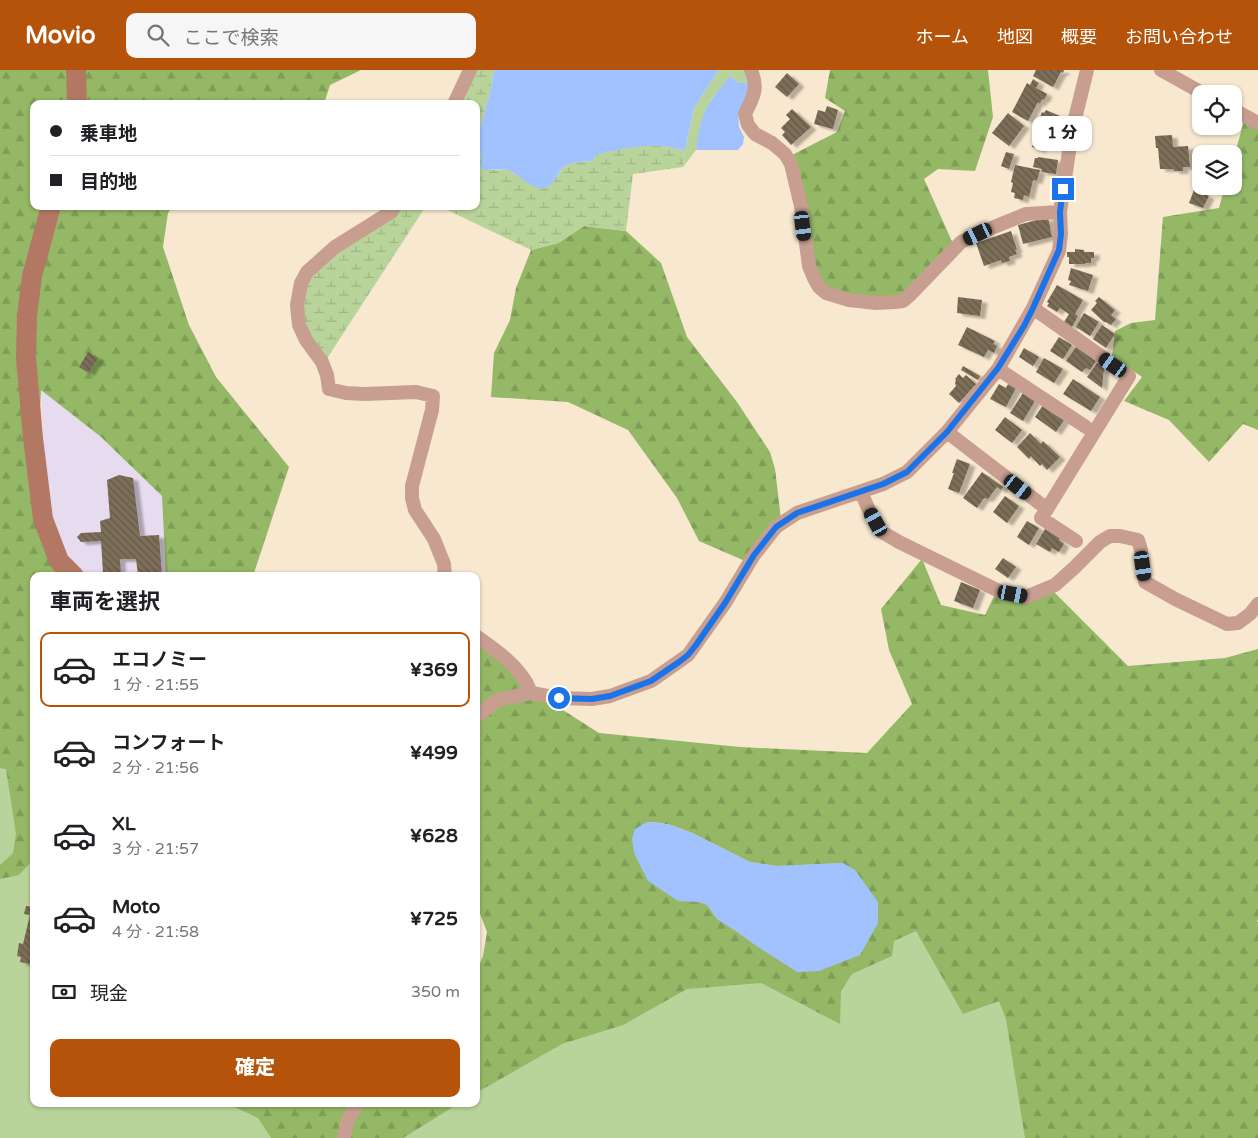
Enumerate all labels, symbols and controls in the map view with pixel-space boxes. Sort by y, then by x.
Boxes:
search box [126,13,476,58]
text: Movio [25,21,96,50]
icon: search [144,21,172,49]
text: ホーム [916,26,969,48]
text: 地図 [997,26,1033,48]
text: 概要 [1061,26,1097,48]
text: お問い合わせ [1125,26,1233,48]
text: ここで検索 [184,27,279,49]
map controls [1192,85,1242,195]
button: locate [1192,85,1242,135]
callout: 1 分 [1033,116,1093,152]
text: 乗車地 [80,123,137,145]
text: 1 分 [1047,123,1077,143]
button: layers [1192,145,1242,195]
text: 目的地 [80,171,137,193]
route end [1052,178,1074,200]
car [793,210,812,242]
car [961,221,994,247]
car [1096,350,1129,380]
car [1001,472,1034,502]
car [862,505,889,539]
car [1133,550,1152,582]
car [996,584,1029,604]
text: 車両を選択 [50,589,160,615]
icon: car [52,647,97,692]
text: エコノミー [112,649,207,671]
text: ¥369 [410,659,458,681]
text: 1 分 · 21:55 [112,675,199,695]
route start [548,687,570,709]
icon: car [52,730,97,775]
text: コンフォート [112,732,225,754]
text: ¥499 [410,742,458,764]
text: 2 分 · 21:56 [112,758,199,778]
icon: car [52,813,97,858]
text: XL [112,813,136,835]
text: ¥628 [410,825,458,847]
text: 3 分 · 21:57 [112,839,199,859]
icon: car [52,896,97,941]
text: Moto [112,896,160,918]
text: ¥725 [410,908,458,930]
text: 4 分 · 21:58 [112,922,199,942]
icon: cash [50,978,78,1006]
text: 350 m [411,982,460,1002]
text: 現金 [90,983,128,1005]
button: 確定 [50,1039,460,1097]

